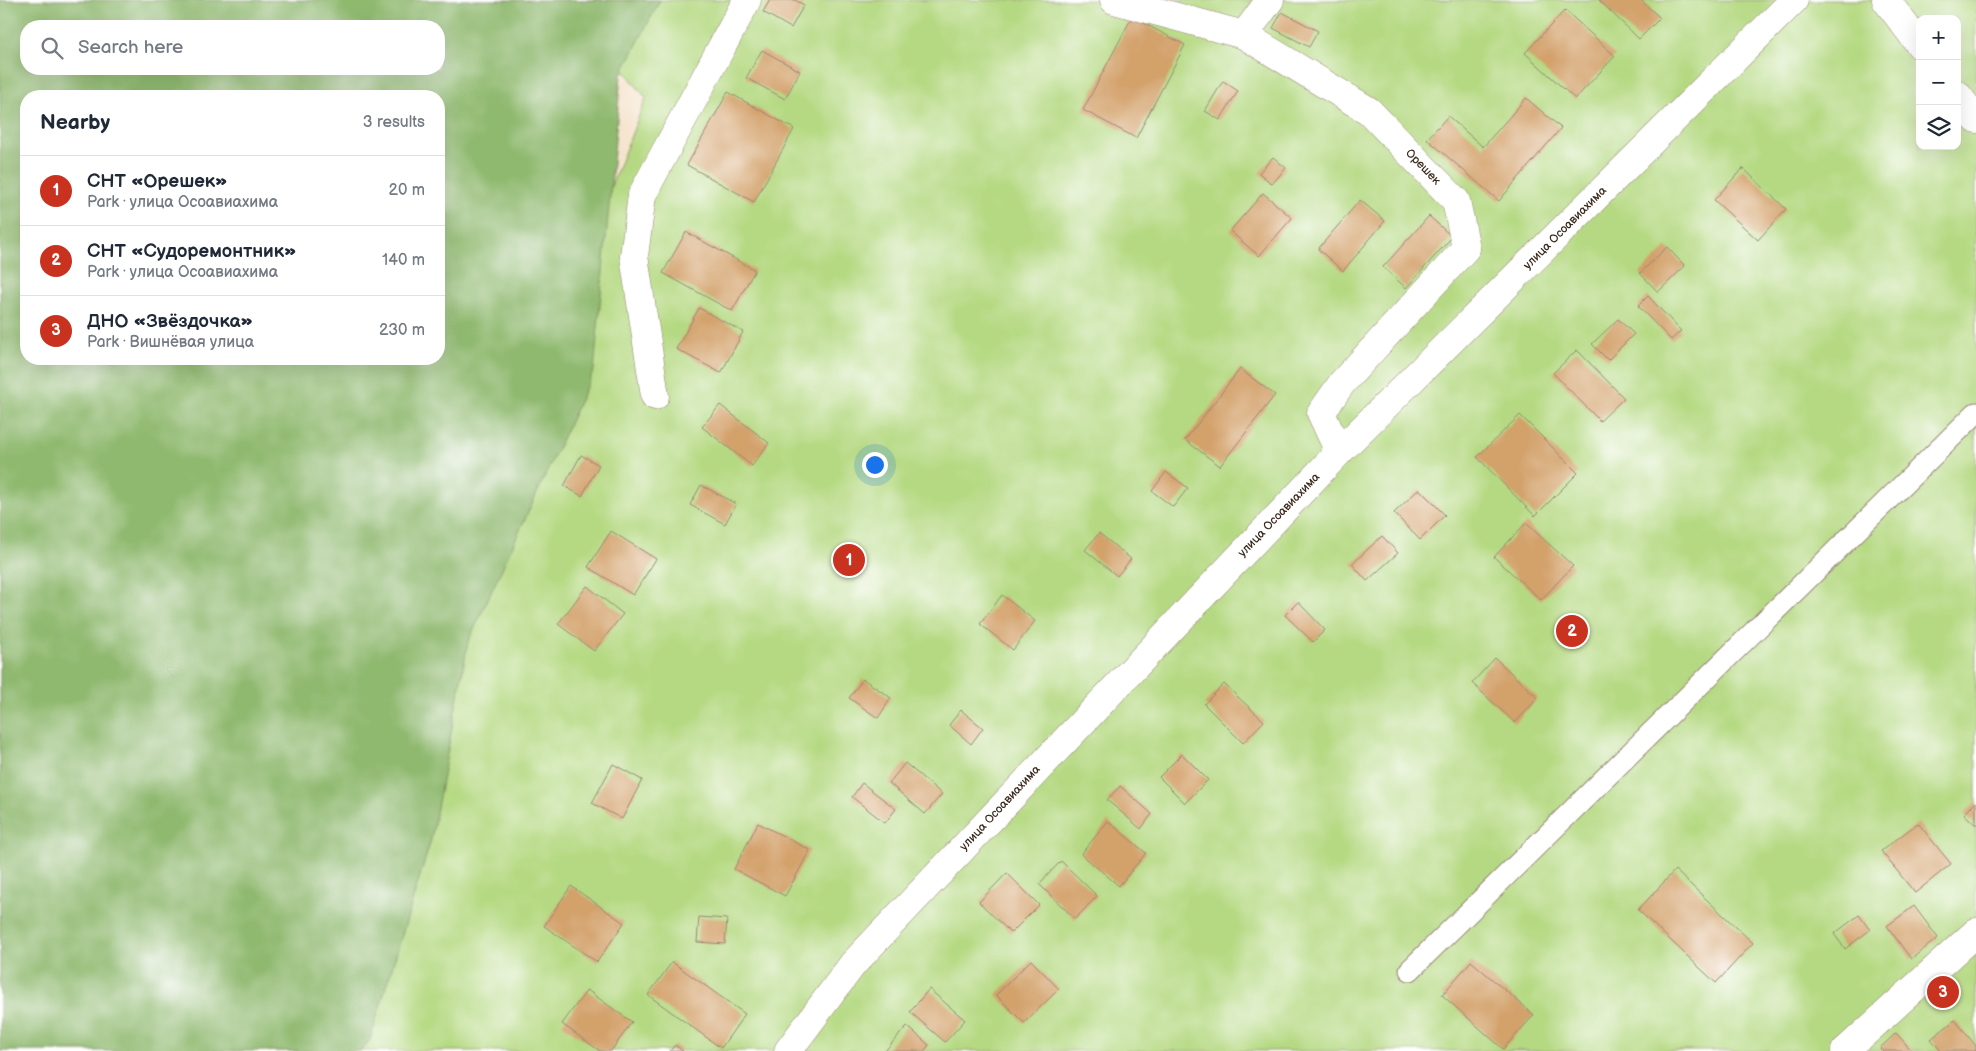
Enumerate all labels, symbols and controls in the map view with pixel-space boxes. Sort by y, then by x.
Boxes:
map controls [1916,15,1961,150]
button: + [1916,15,1961,60]
search box [20,20,445,75]
icon: search [38,34,66,62]
text: Search here [78,36,183,59]
button: − [1916,60,1961,105]
button: layers [1916,105,1961,150]
text: Nearby [40,110,110,135]
text: 3 results [363,113,425,132]
street label: Орешек [1402,146,1444,189]
text: СНТ «Орешек» [87,170,228,193]
text: 1 [53,181,59,200]
text: 20 m [389,181,425,200]
street label: улица Осоавиахима [1520,183,1610,273]
text: Park · улица Осоавиахима [87,193,278,212]
text: СНТ «Судоремонтник» [87,240,297,263]
text: 2 [51,251,61,270]
text: 140 m [382,251,425,270]
text: Park · улица Осоавиахима [87,263,278,282]
text: ДНО «Звёздочка» [87,310,253,333]
text: 3 [51,321,61,340]
text: 230 m [379,321,425,340]
text: Park · Вишнёвая улица [87,333,254,352]
your location [862,452,888,478]
street label: улица Осоавиахима [1235,470,1323,560]
pin: 1 [833,541,865,579]
pin: 2 [1556,612,1588,650]
street label: улица Осоавиахима [956,762,1044,854]
pin: 3 [1927,973,1959,1011]

